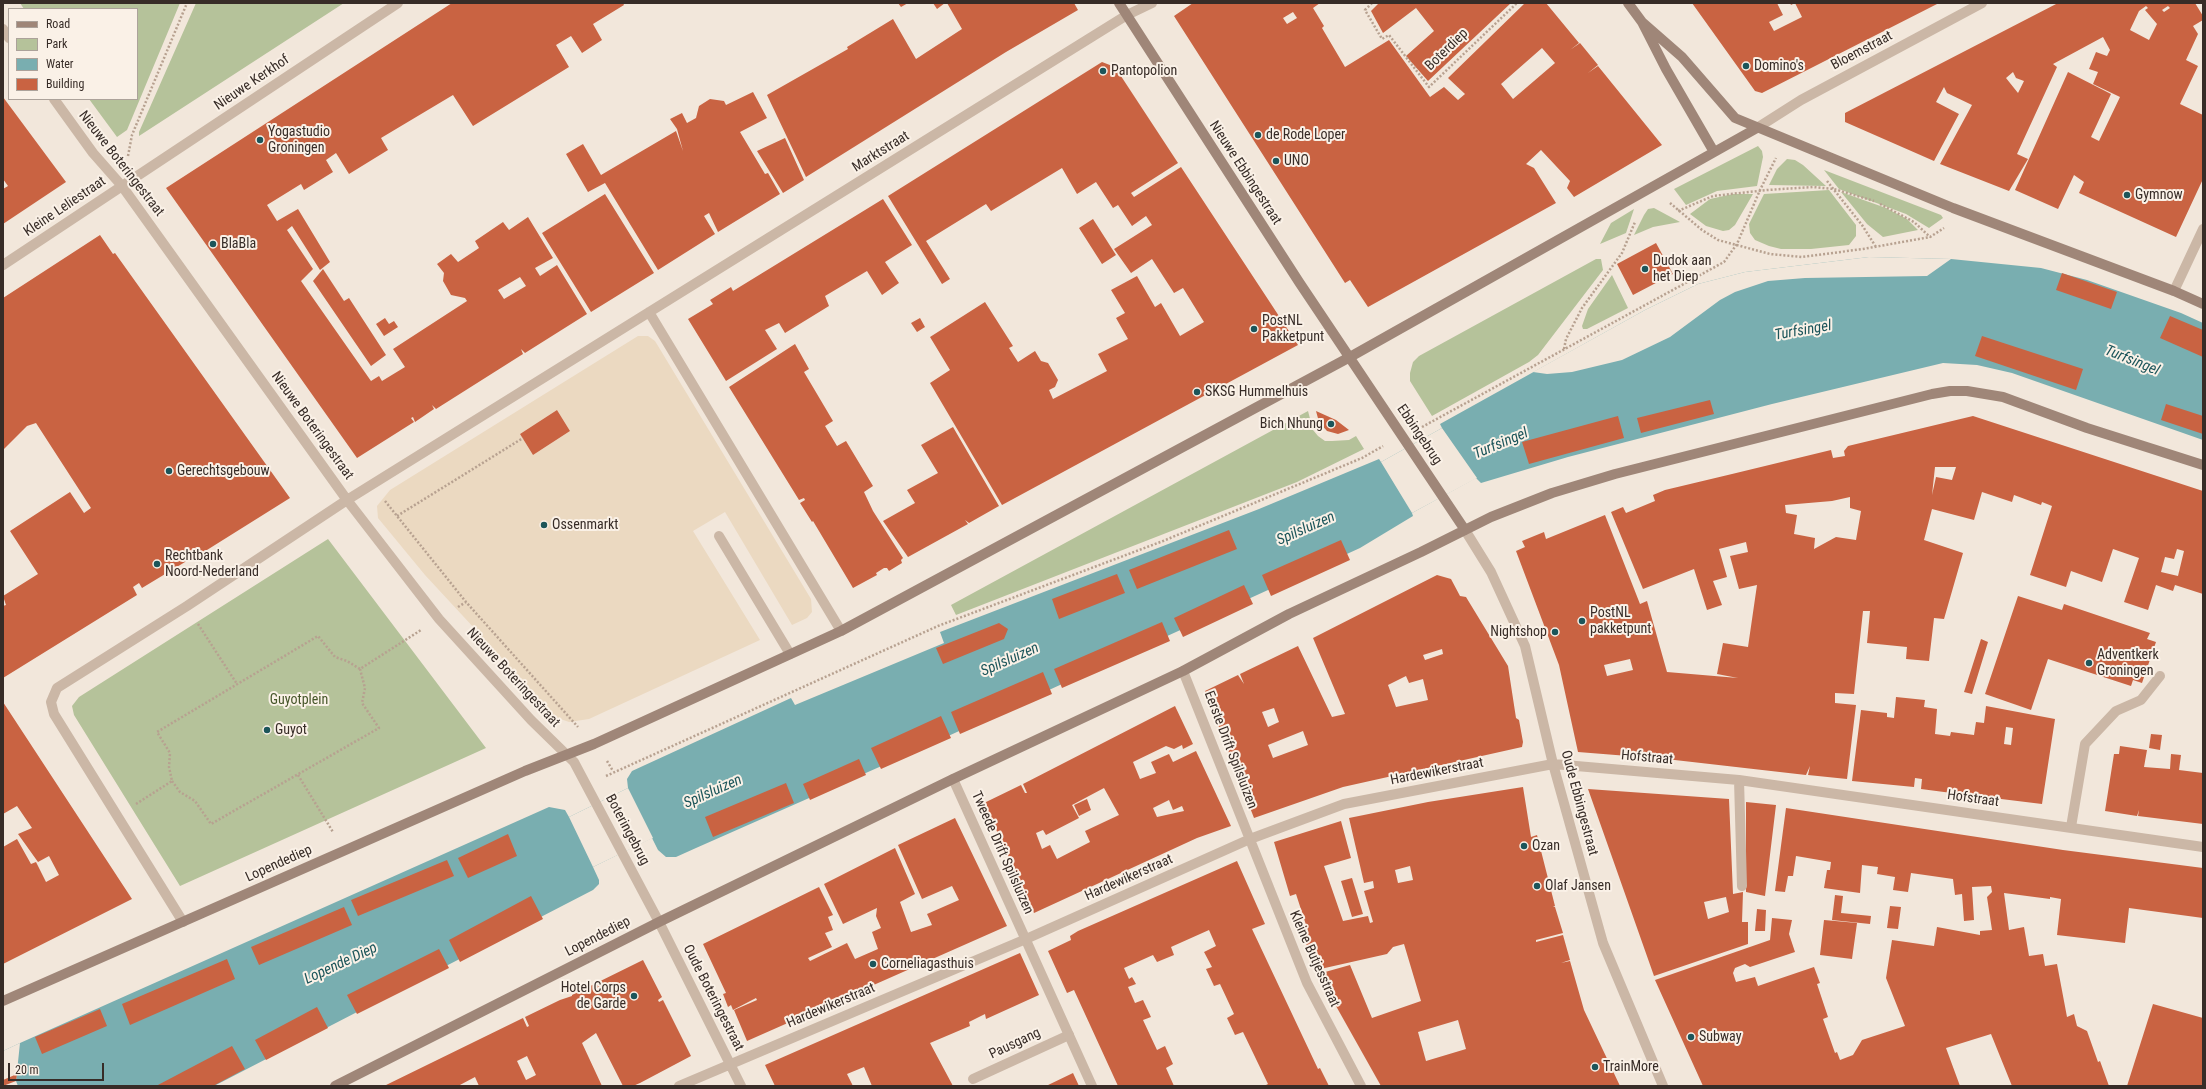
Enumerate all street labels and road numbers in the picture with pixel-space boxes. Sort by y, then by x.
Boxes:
street label: Boterdiep [1422,26,1472,74]
street label: Bloemstraat [1828,28,1896,74]
street label: Nieuwe Kerkhof [211,52,293,114]
street label: Nieuwe Boteringestraat [75,108,167,220]
street label: Nieuwe Ebbingestraat [1205,118,1285,228]
street label: Marktstraat [849,128,913,176]
street label: Kleine Leliestraat [21,173,109,241]
street label: Nieuwe Boteringestraat [267,369,357,483]
street label: Ebbingebrug [1393,402,1445,468]
street label: Nieuwe Boteringestraat [463,625,563,731]
street label: Eerste Drift Spilsluizen [1200,689,1260,811]
street label: Hofstraat [1620,747,1674,769]
street label: Oude Ebbingestraat [1557,749,1601,857]
street label: Hardewikerstraat [1389,755,1485,789]
street label: Hofstraat [1946,787,2000,811]
street label: Tweede Drift Spilsluizen [967,789,1037,917]
street label: Boteringebrug [601,792,653,868]
street label: Lopendediep [243,842,315,886]
street label: Hardewikerstraat [1082,851,1176,905]
street label: Kleine Butjesstraat [1285,908,1343,1010]
street label: Lopendediep [563,913,633,961]
street label: Oude Boteringestraat [679,942,747,1054]
street label: Hardewikerstraat [784,980,878,1032]
street label: Pausgang [987,1025,1043,1063]

